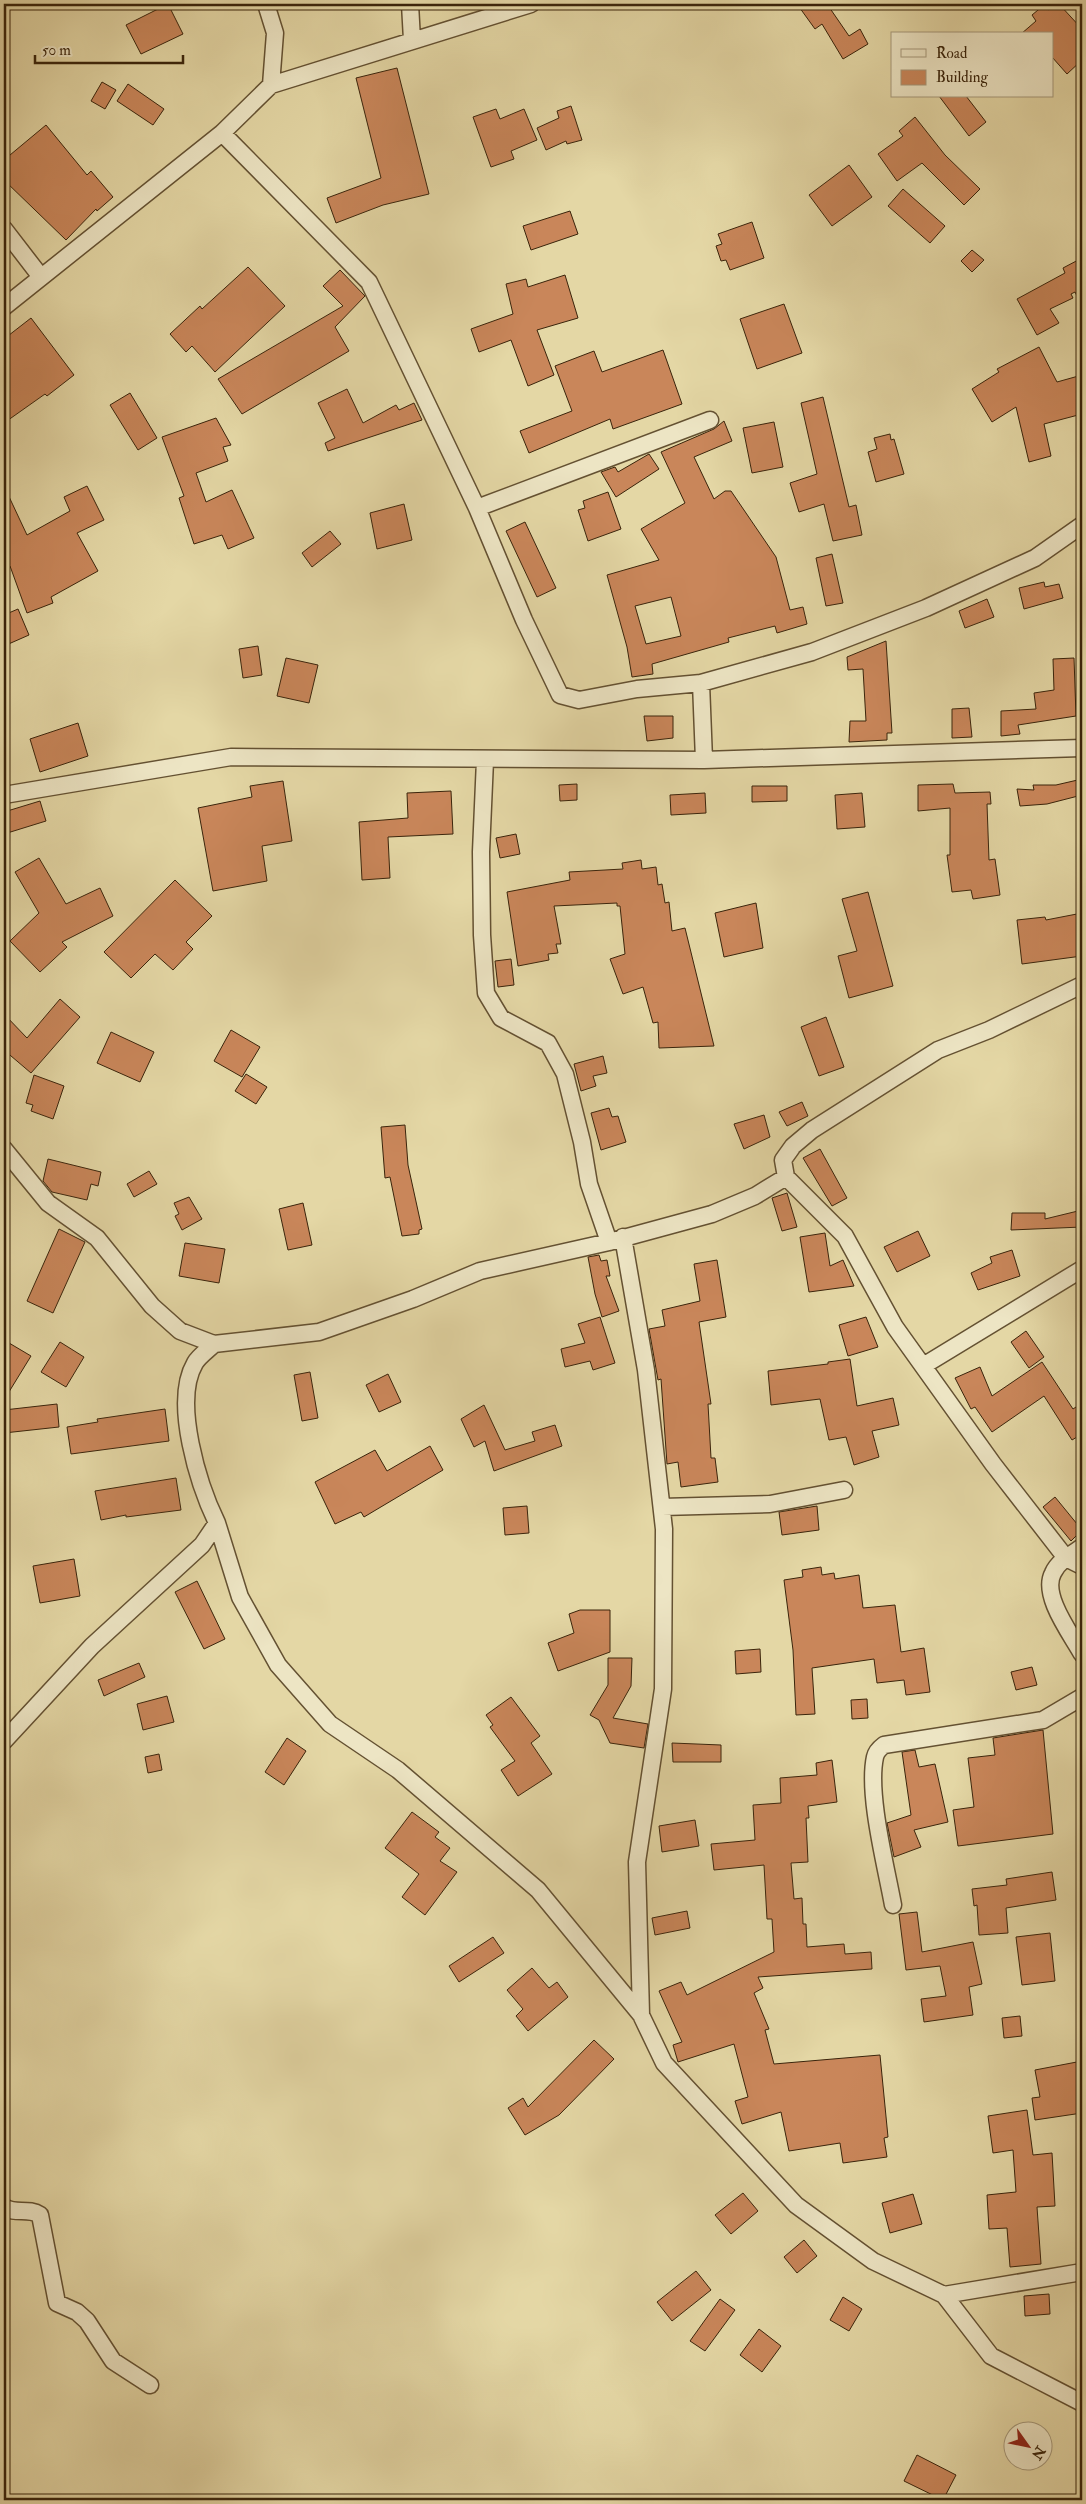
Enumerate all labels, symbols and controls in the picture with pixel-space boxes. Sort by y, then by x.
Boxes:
scale bar [35,32,182,64]
legend [891,32,1054,98]
text: 50 m [42,41,71,60]
text: Road [936,44,968,63]
text: Building [936,68,988,87]
north arrow [1004,2422,1054,2472]
text: N [1028,2442,1050,2463]

